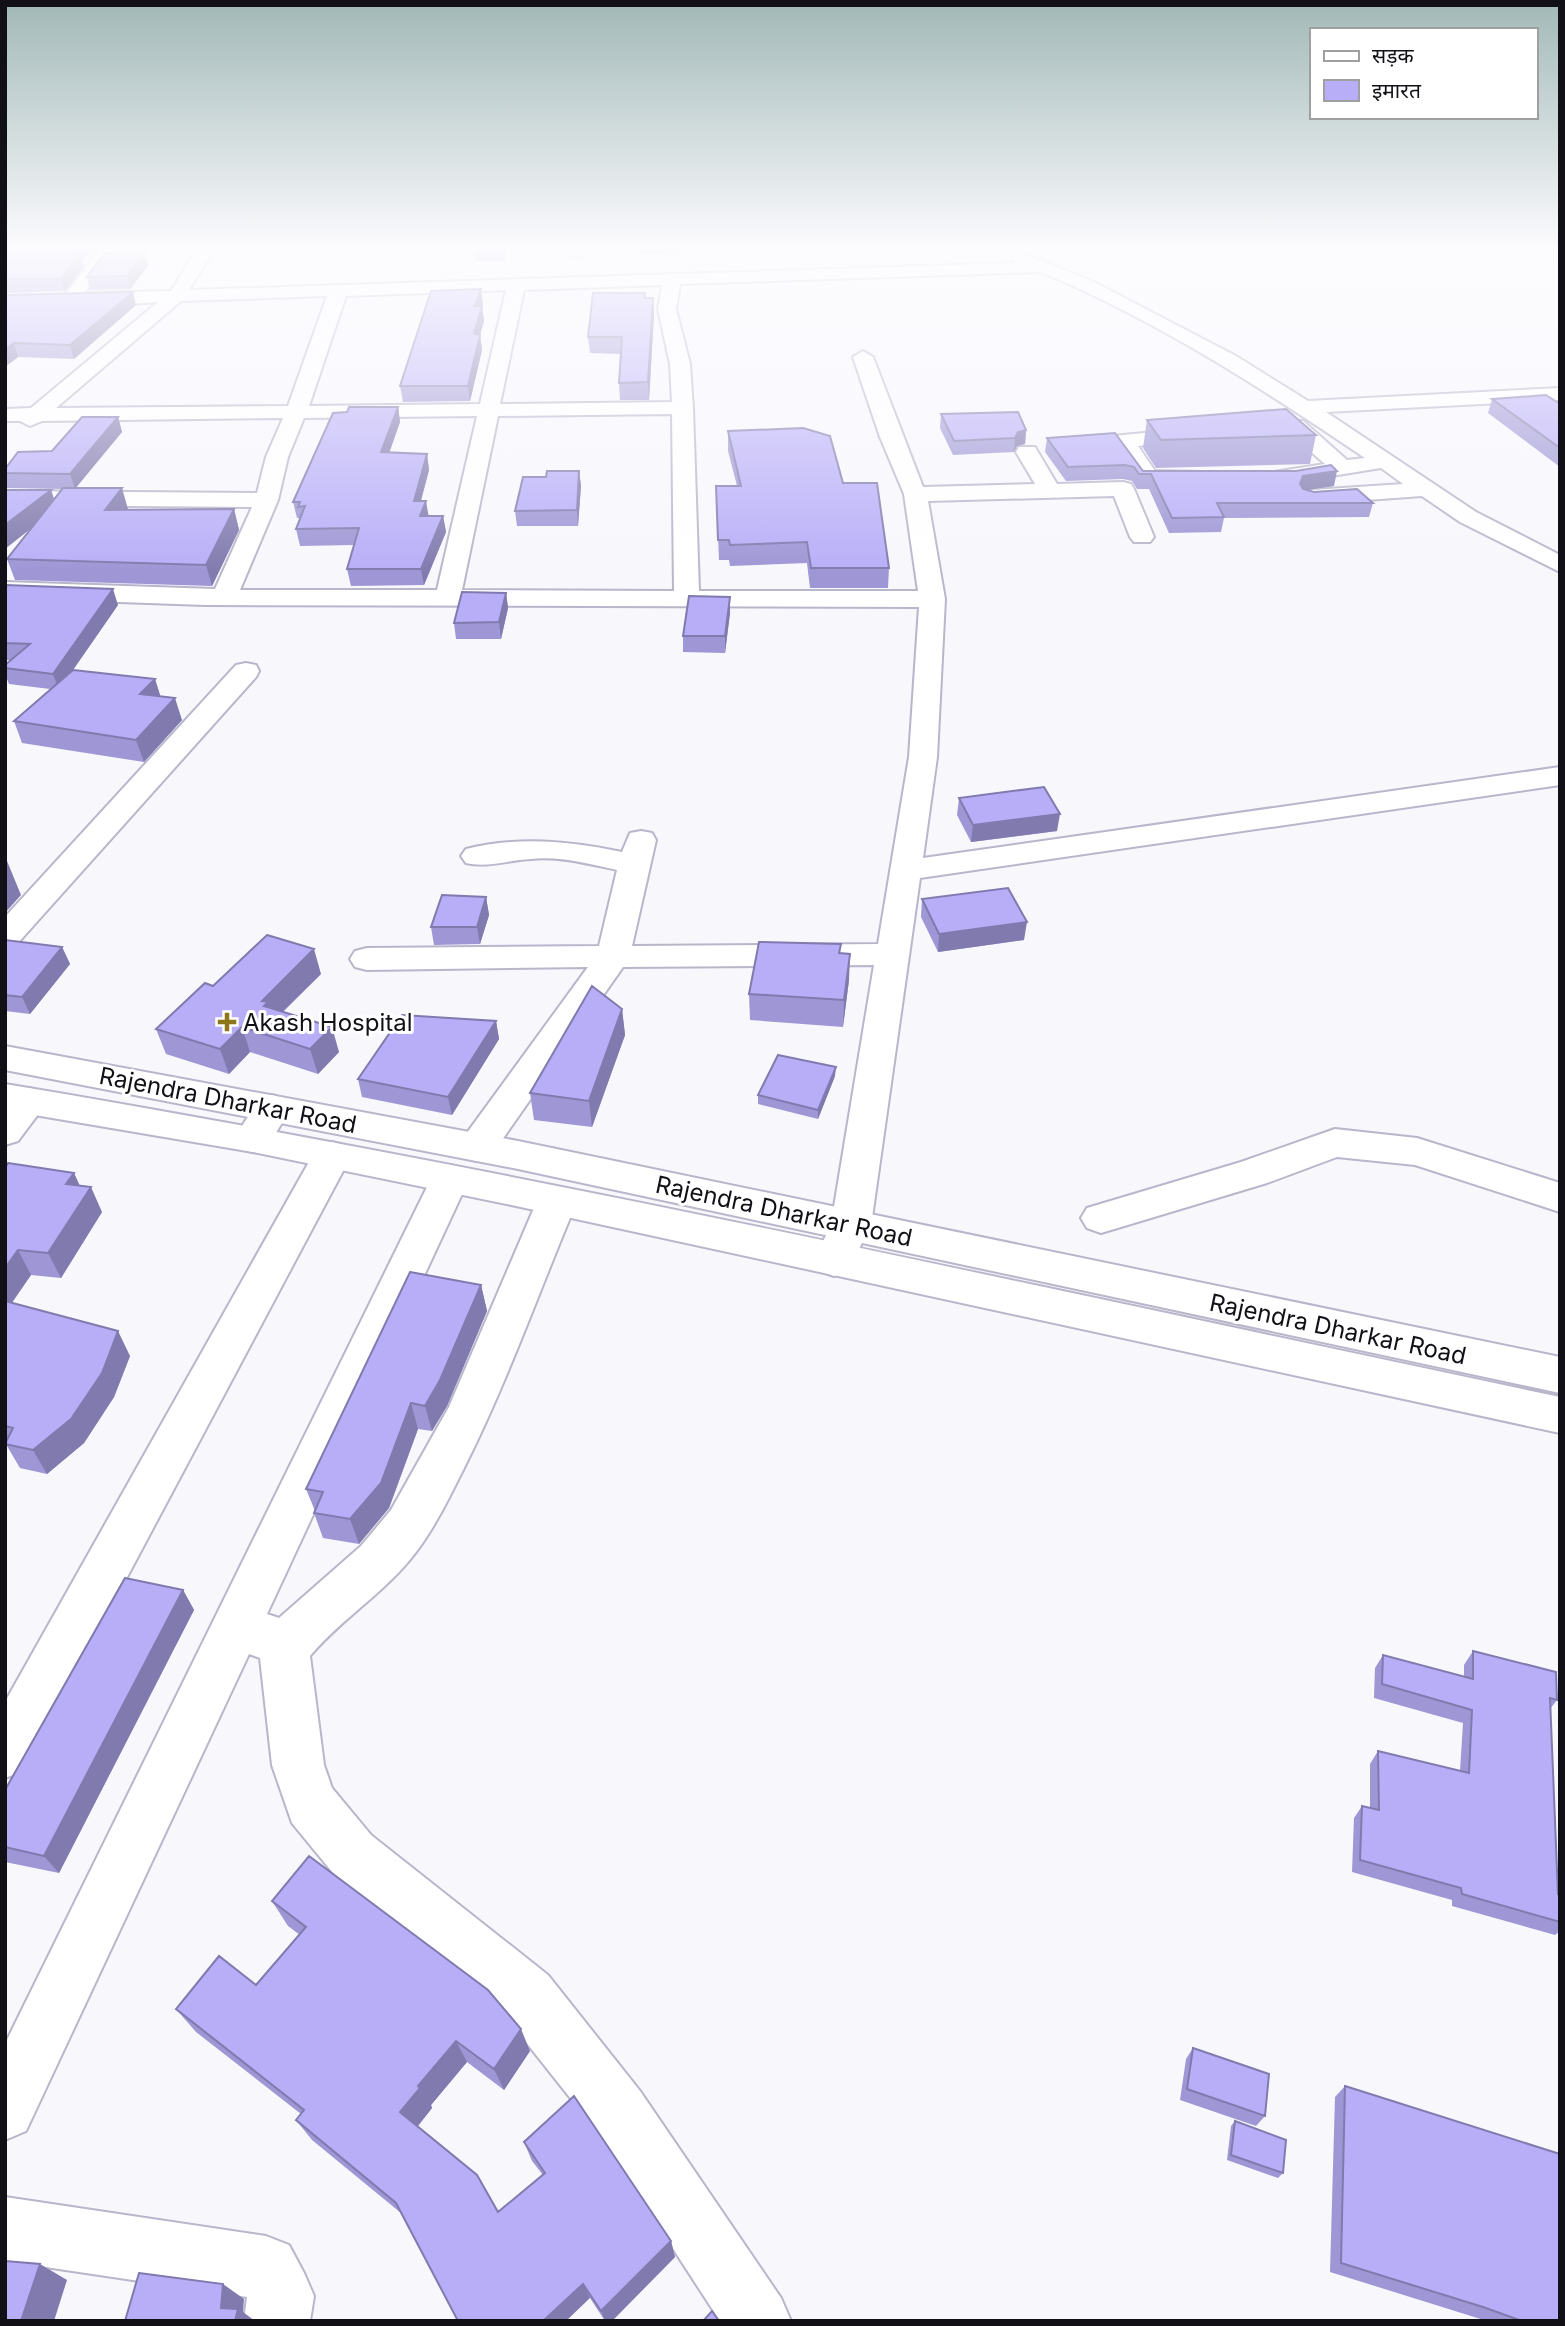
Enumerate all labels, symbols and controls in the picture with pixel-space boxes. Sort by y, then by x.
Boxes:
legend [1310,28,1537,119]
text: सड़क [1372,43,1414,68]
text: इमारत [1372,78,1422,103]
place label: Akash Hospital [243,1008,412,1037]
marker: Akash Hospital [217,1012,237,1032]
street label: Rajendra Dharkar Road [97,1061,359,1139]
street label: Rajendra Dharkar Road [653,1170,915,1252]
street label: Rajendra Dharkar Road [1207,1288,1469,1370]

